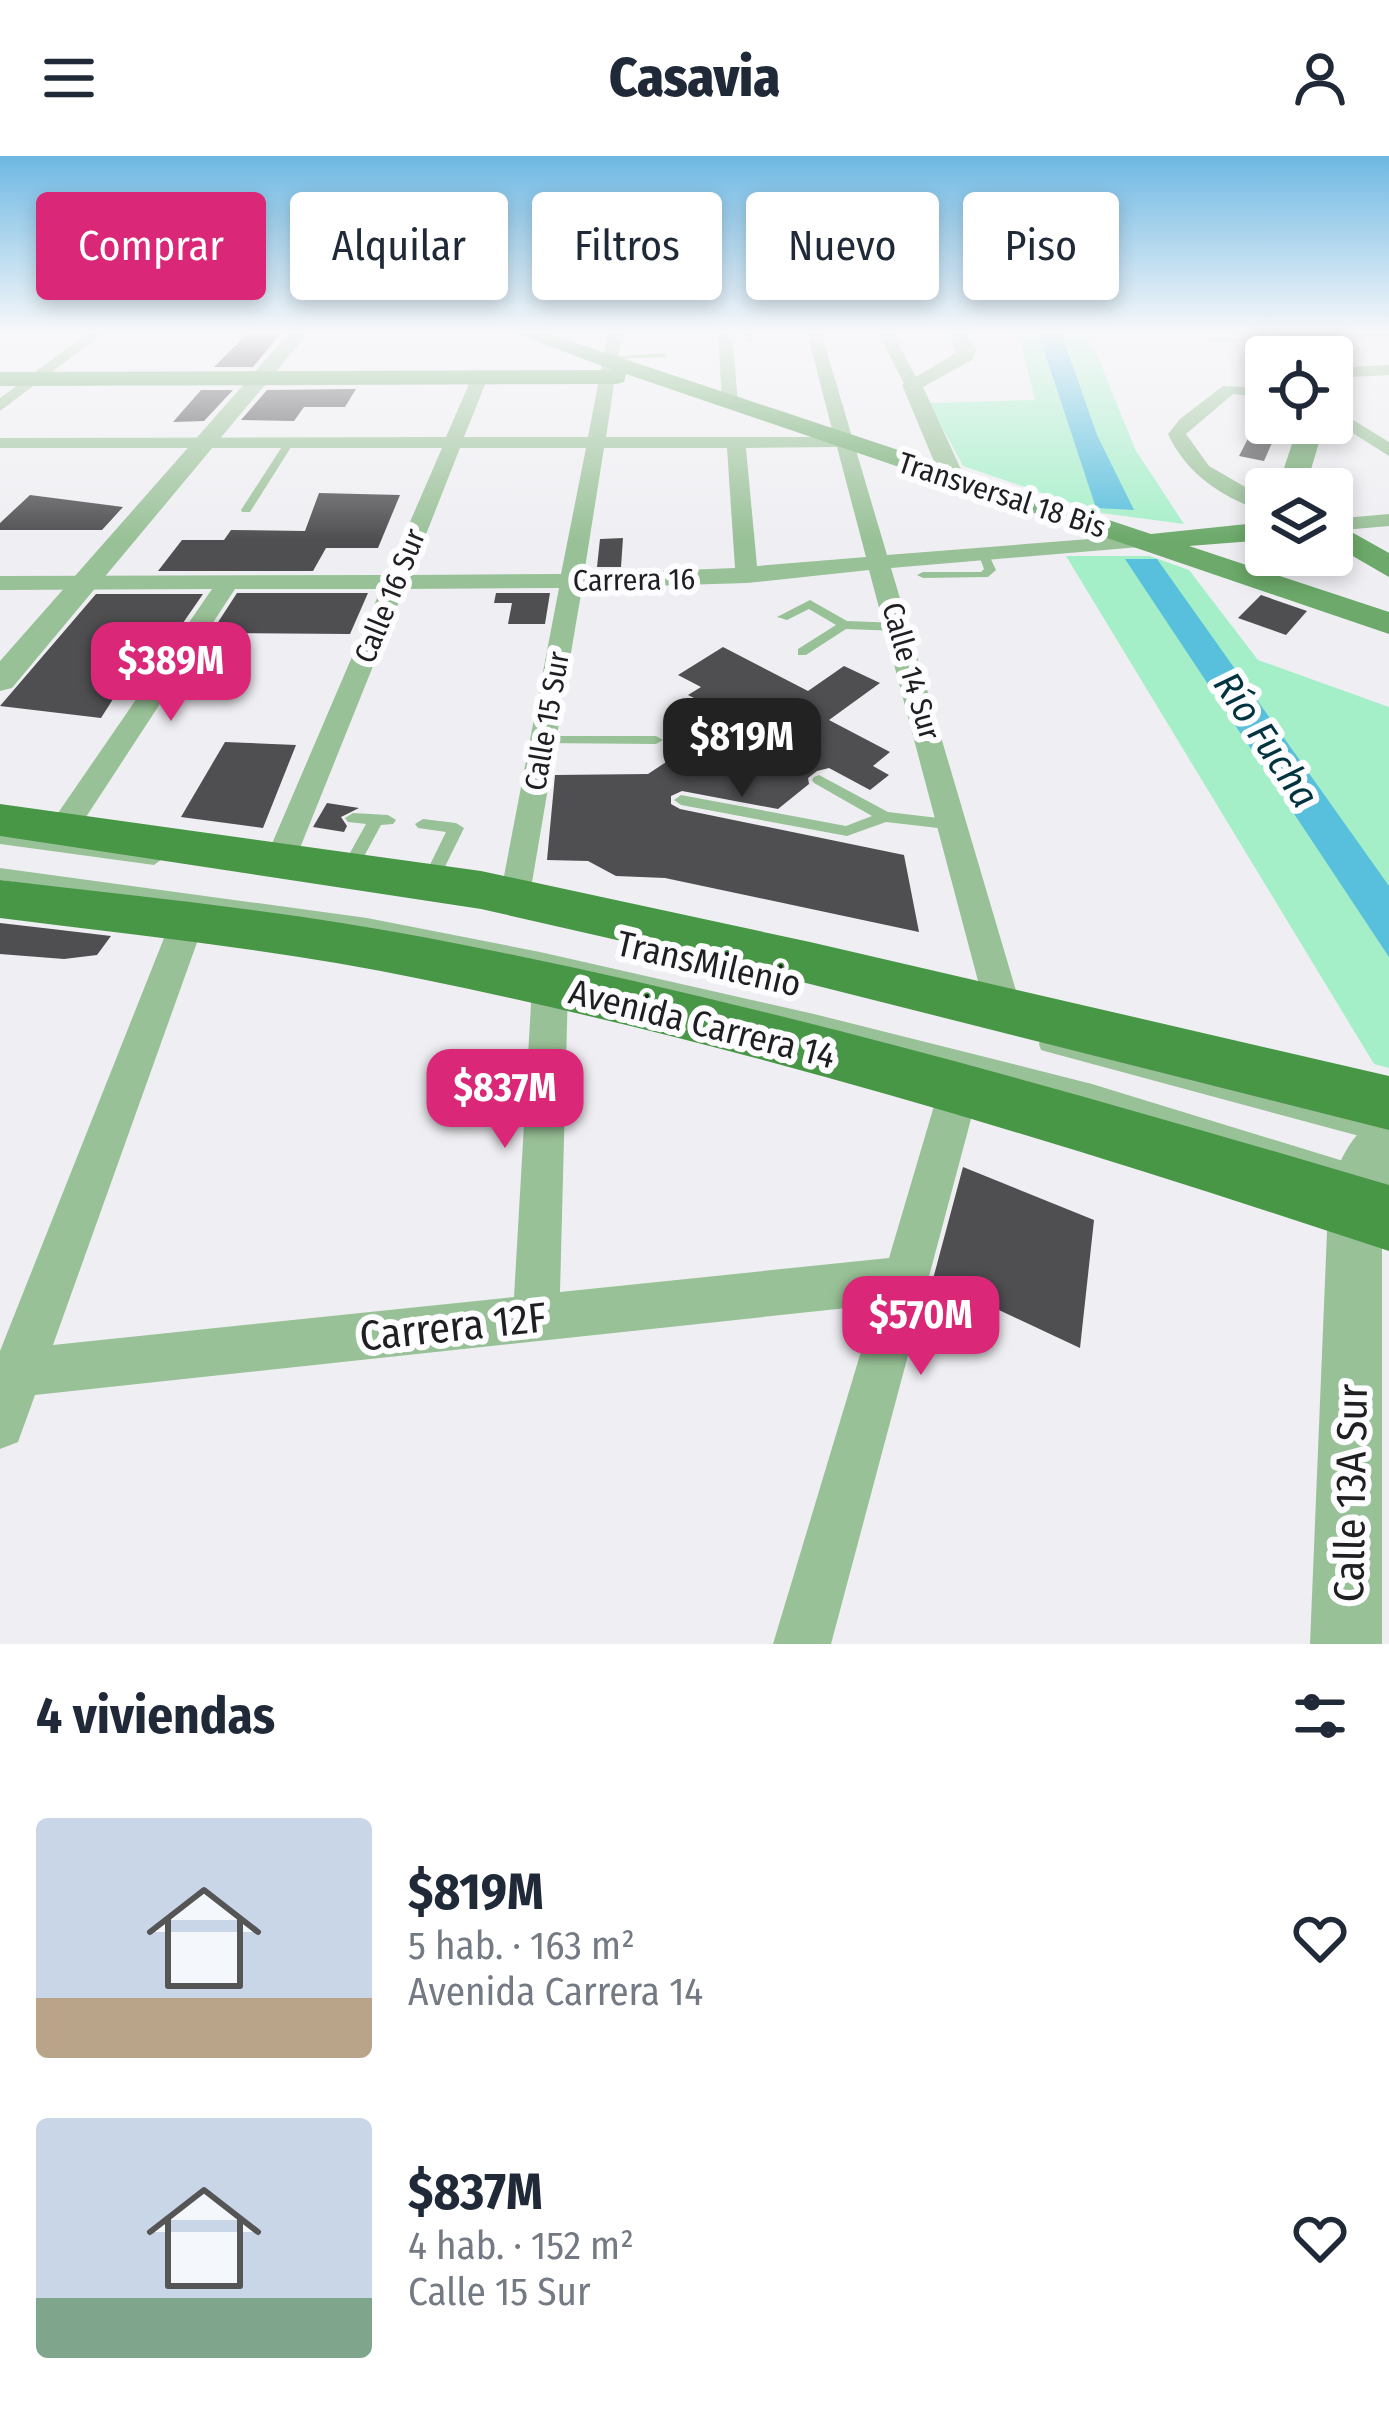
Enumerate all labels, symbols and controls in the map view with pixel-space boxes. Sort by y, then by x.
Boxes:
icon: menu [36,45,102,111]
icon: person [1287,45,1353,111]
text: Casavia [609,46,780,110]
chip: Comprar [36,192,266,300]
chip: Alquilar [290,192,508,300]
chip: Filtros [532,192,722,300]
chip: Nuevo [746,192,939,300]
chip: Piso [963,192,1119,300]
map controls [1245,336,1353,576]
button: locate [1245,336,1353,444]
street label: Transversal 18 Bis [894,445,1110,545]
button: layers [1245,468,1353,576]
street label: Calle 16 Sur [347,523,433,668]
street label: Carrera 16 [572,561,696,599]
street label: Calle 14 Sur [874,598,948,744]
pin: $389M [87,622,255,724]
text: $389M [118,638,224,684]
street label: Calle 15 Sur [517,648,577,793]
water label: Río Fucha [1204,664,1328,816]
pin: $819M [658,698,826,800]
text: $819M [690,714,794,760]
street label: TransMilenio [613,921,805,1007]
street label: Avenida Carrera 14 [564,970,840,1078]
pin: $837M [421,1049,589,1151]
text: $837M [454,1065,556,1111]
pin: $570M [837,1276,1005,1378]
street label: Carrera 12F [357,1292,549,1362]
text: $570M [869,1292,973,1338]
street label: Calle 13A Sur [1324,1383,1378,1603]
icon: filters [1287,1683,1353,1749]
text: 4 viviendas [36,1685,275,1747]
text: $819M [408,1861,544,1923]
icon: home [132,1866,276,2010]
icon: heart [1287,1905,1353,1971]
text: 5 hab. · 163 m² [408,1923,635,1969]
text: Avenida Carrera 14 [408,1969,703,2015]
text: $837M [408,2161,543,2223]
icon: home [132,2166,276,2310]
icon: heart [1287,2205,1353,2271]
text: 4 hab. · 152 m² [408,2223,634,2269]
text: Calle 15 Sur [408,2269,591,2315]

